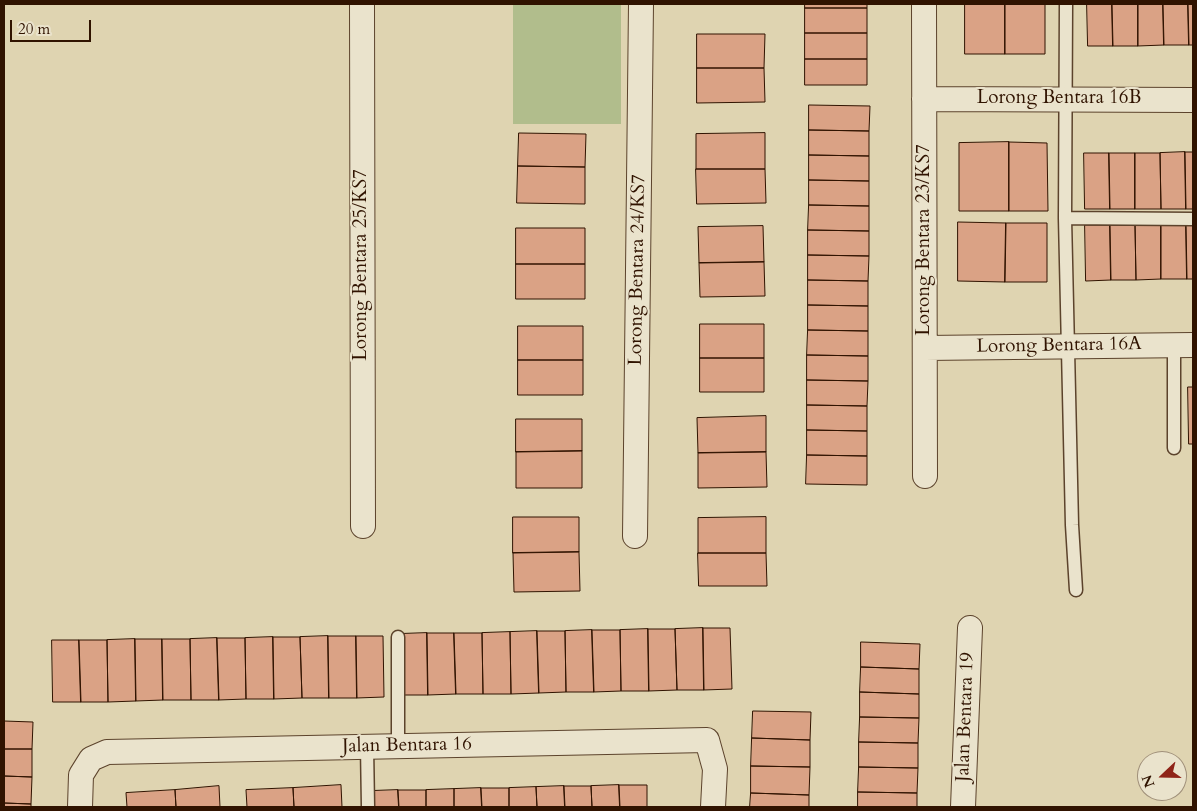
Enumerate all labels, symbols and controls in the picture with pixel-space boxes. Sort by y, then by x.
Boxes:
scale bar [12,10,94,42]
text: 20 m [18,19,50,39]
street label: Lorong Bentara 16B [977,88,1141,110]
street label: Lorong Bentara 23/KS7 [914,144,936,336]
street label: Lorong Bentara 25/KS7 [351,169,373,361]
street label: Lorong Bentara 24/KS7 [625,174,651,366]
street label: Lorong Bentara 16A [976,333,1142,359]
street label: Jalan Bentara 19 [952,652,980,782]
street label: Jalan Bentara 16 [342,733,472,759]
north arrow [1137,751,1187,801]
text: N [1137,772,1160,790]

